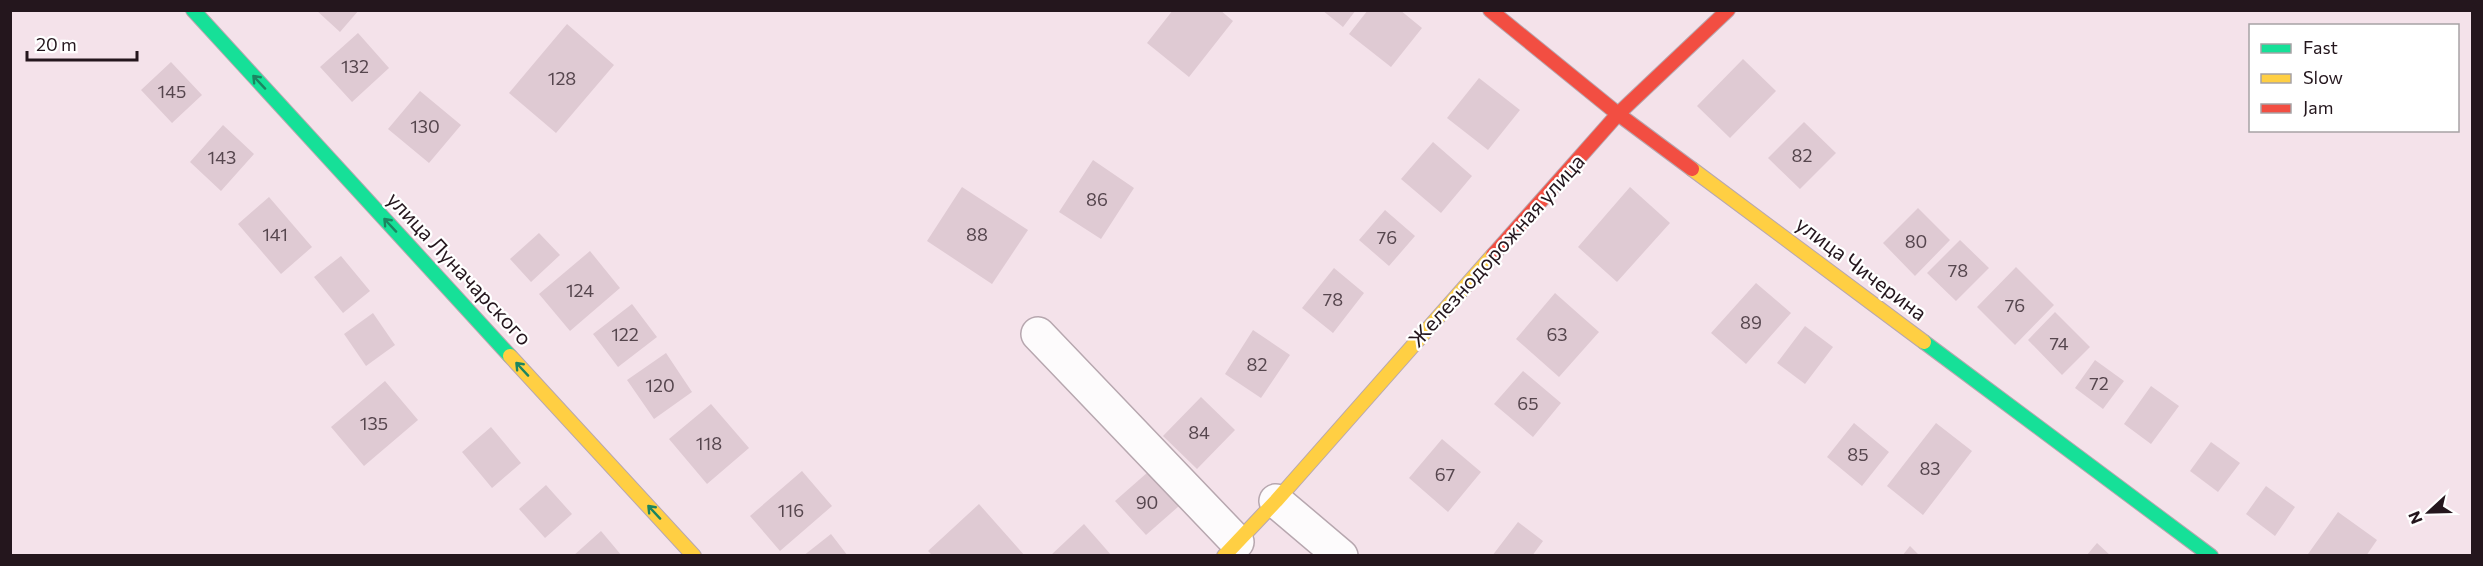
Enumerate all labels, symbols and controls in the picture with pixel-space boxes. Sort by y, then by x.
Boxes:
scale bar [27,24,136,62]
legend [2249,24,2459,132]
text: 20 m [36,33,77,55]
text: Fast [2303,36,2338,58]
house number: 132 [341,55,369,77]
text: Slow [2303,66,2343,88]
house number: 128 [548,67,576,89]
one-way arrow [252,75,266,90]
house number: 145 [158,80,186,102]
text: Jam [2303,96,2333,118]
house number: 130 [410,115,440,137]
house number: 82 [1792,144,1812,166]
house number: 143 [208,146,236,168]
street label: Железнодорожная улица [1403,148,1589,352]
street label: улица Луначарского [383,186,538,350]
house number: 86 [1086,188,1108,210]
street label: улица Чичерина [1792,211,1932,325]
one-way arrow [383,218,398,233]
house number: 141 [262,223,288,245]
house number: 88 [966,223,988,245]
house number: 76 [1377,226,1397,248]
house number: 80 [1905,230,1927,252]
house number: 78 [1948,259,1968,281]
house number: 124 [566,279,594,301]
house number: 78 [1323,288,1343,310]
house number: 76 [2005,294,2025,316]
house number: 89 [1740,311,1762,333]
house number: 122 [611,323,639,345]
house number: 63 [1546,323,1568,345]
house number: 74 [2049,332,2069,354]
house number: 82 [1247,353,1267,375]
one-way arrow [516,362,530,377]
house number: 72 [2089,372,2109,394]
house number: 120 [645,374,675,396]
house number: 65 [1517,392,1539,414]
house number: 135 [360,412,388,434]
house number: 84 [1188,421,1210,443]
house number: 118 [696,432,722,454]
house number: 85 [1847,443,1869,465]
house number: 83 [1919,457,1941,479]
house number: 67 [1435,463,1455,485]
north arrow [2399,482,2459,542]
house number: 90 [1136,491,1158,513]
house number: 116 [778,499,804,521]
one-way arrow [647,505,662,520]
text: N [2404,509,2426,527]

